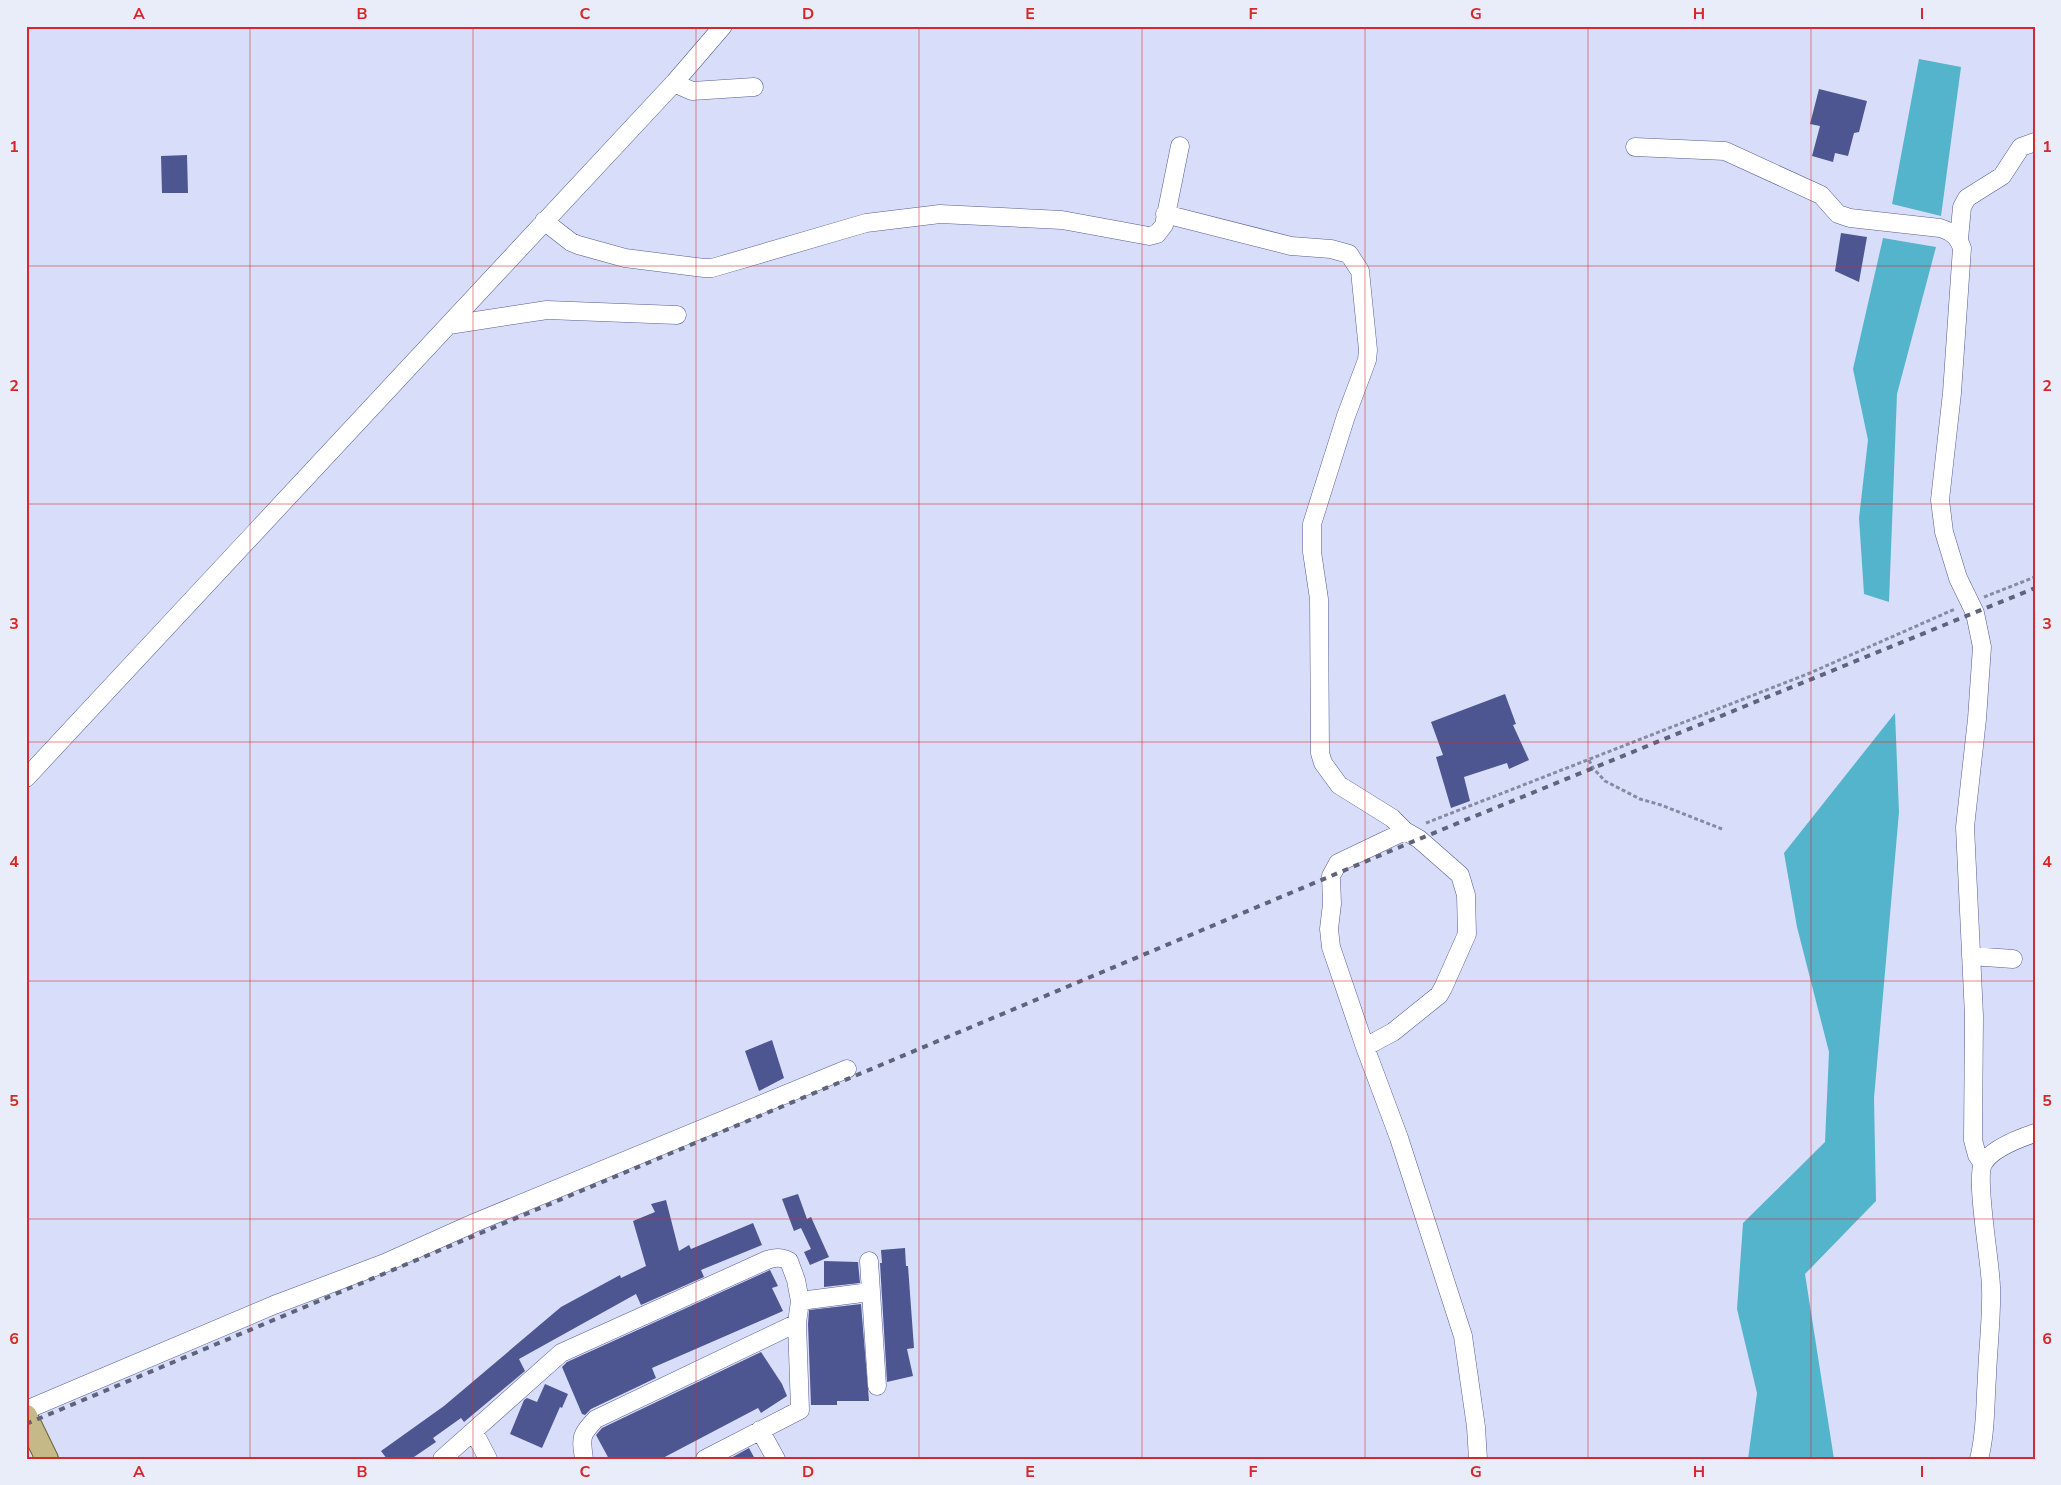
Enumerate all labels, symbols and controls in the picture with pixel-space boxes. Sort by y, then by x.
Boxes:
text: A [133,3,145,25]
text: B [356,3,368,25]
text: C [580,3,591,25]
text: D [802,3,814,25]
text: E [1025,3,1035,25]
text: F [1249,3,1258,25]
text: G [1470,3,1482,25]
text: H [1693,3,1705,25]
text: I [1920,3,1924,25]
text: 1 [9,136,19,158]
text: 1 [2042,136,2052,158]
text: 2 [9,375,19,397]
text: 2 [2042,375,2052,397]
text: 3 [9,613,19,635]
text: 3 [2042,613,2052,635]
text: 4 [9,851,19,873]
text: 4 [2042,851,2052,873]
text: 5 [9,1090,19,1112]
text: 5 [2042,1090,2052,1112]
text: 6 [9,1328,19,1350]
text: 6 [2042,1328,2052,1350]
text: A [133,1461,145,1483]
text: B [356,1461,368,1483]
text: C [580,1461,591,1483]
text: D [802,1461,814,1483]
text: E [1025,1461,1035,1483]
text: F [1249,1461,1258,1483]
text: G [1470,1461,1482,1483]
text: H [1693,1461,1705,1483]
text: I [1920,1461,1924,1483]

